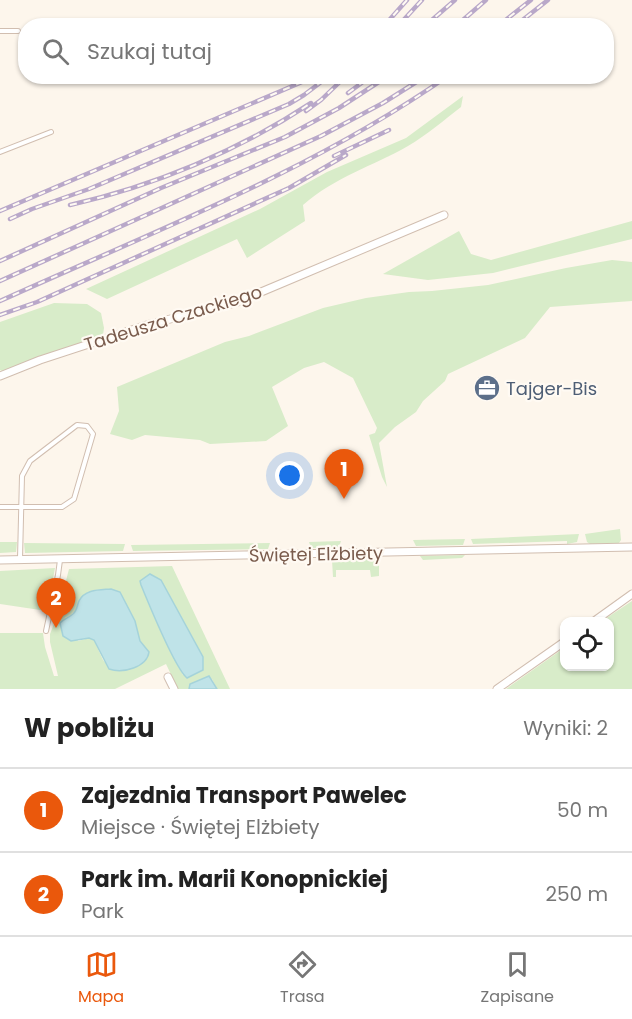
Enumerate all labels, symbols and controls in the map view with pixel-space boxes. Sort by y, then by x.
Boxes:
search box [18,18,614,84]
icon: search [39,35,72,68]
text: Szukaj tutaj [87,36,212,67]
street label: Tadeusza Czackiego [81,279,265,357]
office icon: Tajger-Bis [472,373,502,403]
place label: Tajger-Bis [506,376,597,401]
pin: 1 [324,450,364,499]
your location [275,461,304,490]
street label: Świętej Elżbiety [249,540,383,568]
pin: 2 [36,578,76,628]
map controls [560,617,614,671]
button: locate [560,617,614,671]
text: W pobliżu [24,710,155,746]
text: Wyniki: 2 [523,714,608,742]
text: Zajezdnia Transport Pawelec [81,780,407,811]
text: 1 [40,796,47,824]
text: 50 m [557,796,608,824]
text: Miejsce · Świętej Elżbiety [81,813,320,841]
text: Park im. Marii Konopnickiej [81,864,388,895]
text: 2 [38,880,49,908]
text: 250 m [545,880,608,908]
text: Park [81,897,124,925]
tab: Mapa [78,948,124,1009]
tab: Trasa [280,948,325,1009]
tab: Zapisane [480,948,554,1009]

